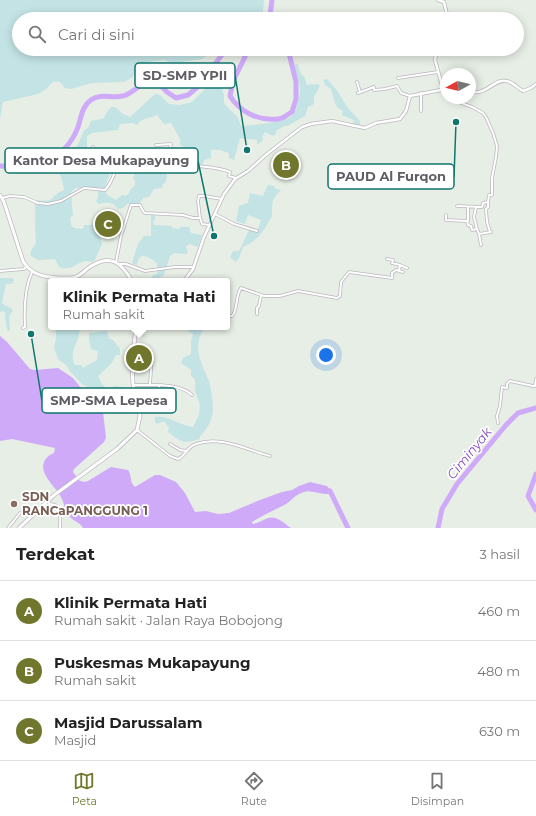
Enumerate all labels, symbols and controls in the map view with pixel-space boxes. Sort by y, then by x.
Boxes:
search box [12,12,524,56]
icon: search [26,23,48,45]
text: Cari di sini [58,25,135,44]
callout: SD-SMP YPII [135,63,235,88]
text: SD-SMP YPII [143,67,227,83]
north arrow [440,68,476,104]
callout: Kantor Desa Mukapayung [5,148,198,173]
pin: B [273,150,299,180]
text: Kantor Desa Mukapayung [13,152,189,168]
callout: PAUD Al Furqon [328,164,454,189]
text: PAUD Al Furqon [336,168,446,184]
pin: C [95,209,121,239]
popup [48,278,230,330]
text: Klinik Permata Hati [63,287,215,306]
text: Rumah sakit [63,306,145,322]
pin: A [126,343,152,373]
your location [316,345,336,365]
callout: SMP-SMA Lepesa [42,388,176,413]
text: SMP-SMA Lepesa [50,392,168,408]
water label: Ciminyak [443,423,496,482]
place label: SDN RANCaPANGGUNG 1 [22,489,148,518]
marker: SDN RANCaPANGGUNG 1 [9,499,19,509]
text: Terdekat [16,544,95,564]
text: 3 hasil [479,546,520,562]
text: Klinik Permata Hati [54,593,207,612]
text: A [24,603,34,619]
text: 460 m [478,603,520,619]
text: Rumah sakit · Jalan Raya Bobojong [54,612,283,628]
text: Puskesmas Mukapayung [54,653,250,672]
text: B [24,663,34,679]
text: 480 m [477,663,520,679]
text: Rumah sakit [54,672,136,688]
text: Masjid Darussalam [54,713,202,732]
text: C [24,723,34,739]
text: 630 m [479,723,520,739]
text: Masjid [54,732,96,748]
tab: Peta [72,770,97,808]
tab: Rute [241,770,267,808]
tab: Disimpan [411,770,464,808]

